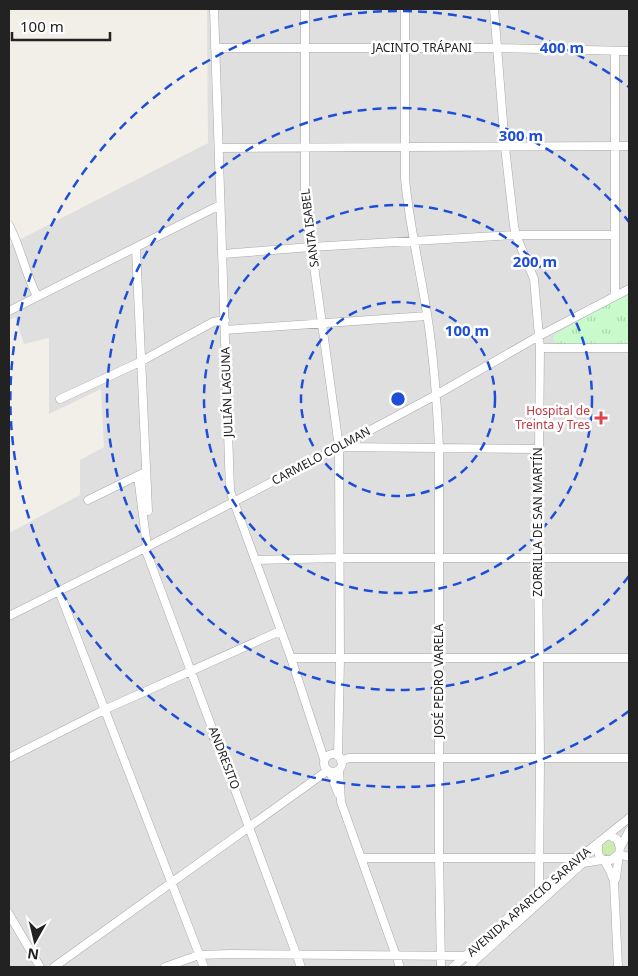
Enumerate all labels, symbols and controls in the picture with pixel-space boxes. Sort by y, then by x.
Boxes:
scale bar [12,10,110,42]
text: 100 m [20,16,64,36]
text: 400 m [540,37,584,57]
street label: JACINTO TRÁPANI [371,39,472,56]
text: 300 m [499,125,543,145]
street label: SANTA ISABEL [296,188,323,268]
text: 200 m [513,251,557,271]
text: 100 m [445,320,489,340]
street label: JULIÁN LAGUNA [216,346,237,438]
centre of rings [389,390,407,408]
place label: Hospital de Treinta y Tres [515,402,590,433]
marker: Hospital de Treinta y Tres [594,411,608,425]
street label: CARMELO COLMAN [268,422,373,489]
street label: ZORRILLA DE SAN MARTÍN [529,447,546,597]
street label: JOSÉ PEDRO VARELA [430,624,447,739]
street label: ANDRESITO [205,724,244,792]
street label: AVENIDA APARICIO SARAVIA [463,843,595,960]
north arrow [10,916,60,966]
text: N [26,944,40,965]

